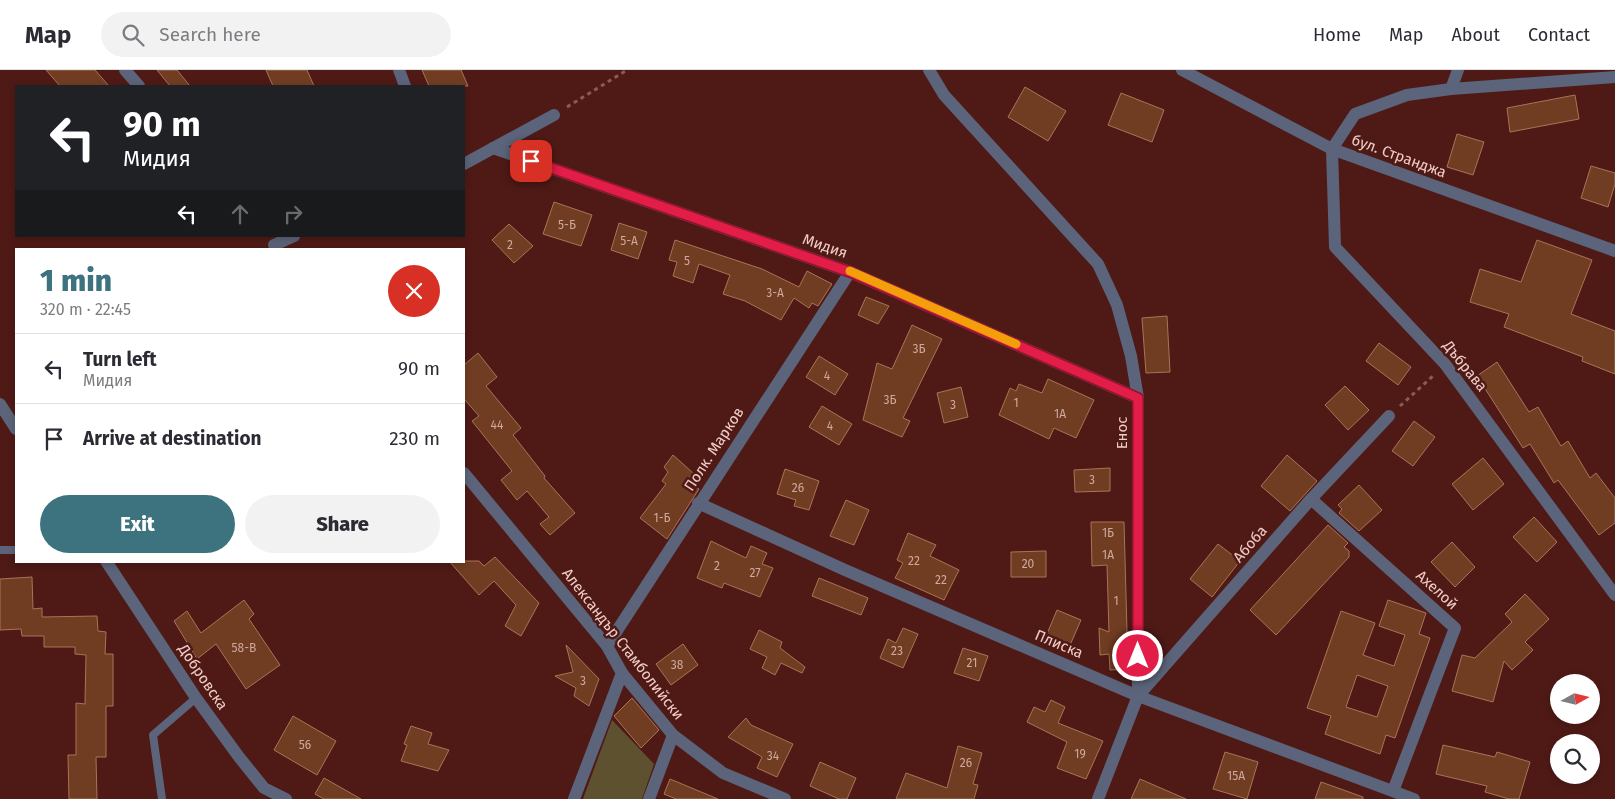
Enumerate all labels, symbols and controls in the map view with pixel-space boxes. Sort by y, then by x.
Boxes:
search box [101,12,451,57]
text: Map [25,21,71,49]
icon: search [119,21,147,49]
text: Search here [159,23,261,46]
text: Home [1313,24,1361,46]
text: Map [1389,24,1423,46]
text: About [1451,24,1500,46]
text: Contact [1528,24,1590,46]
text: 90 m [123,103,201,145]
icon: left [40,105,105,170]
street label: бул. Странджа [1349,131,1449,181]
pin [510,140,552,182]
text: Мидия [123,145,191,172]
icon: arrive [517,147,545,175]
icon: left [173,200,201,228]
icon: ahead [226,200,254,228]
icon: right [279,200,307,228]
house number: 5-Б [558,218,576,232]
street label: Мидия [800,230,850,262]
house number: 5-А [620,234,638,248]
house number: 2 [507,238,513,252]
house number: 5 [684,254,690,268]
text: 1 min [40,263,112,299]
button: close [388,265,440,317]
house number: 3-А [766,286,784,300]
text: 320 m · 22:45 [40,300,131,319]
street label: Дъбрава [1438,336,1491,395]
house number: 3Б [913,342,926,356]
text: Turn left [83,348,157,371]
icon: left [40,355,68,383]
text: 90 m [398,357,440,380]
house number: 4 [824,369,831,383]
text: Мидия [83,371,132,390]
house number: 3Б [884,393,897,407]
house number: 1 [1013,396,1019,410]
house number: 3 [950,398,956,412]
street label: Полк. Марков [680,404,748,494]
house number: 1А [1054,407,1066,421]
street label: Енос [1113,417,1131,449]
house number: 44 [491,418,504,432]
house number: 4 [827,419,834,433]
icon: arrive [40,425,68,453]
text: Arrive at destination [83,427,262,450]
text: 230 m [389,427,440,450]
house number: 3 [1089,473,1095,487]
house number: 26 [792,481,804,495]
button: Exit [40,495,235,553]
button: Share [245,495,440,553]
house number: 1-Б [654,511,671,525]
street label: Абоба [1229,522,1271,566]
house number: 1Б [1102,526,1114,540]
house number: 1А [1102,548,1114,562]
house number: 22 [908,554,920,568]
house number: 20 [1022,557,1035,571]
house number: 2 [714,559,720,573]
street label: Александър Стамболийски [558,565,688,723]
house number: 27 [749,566,761,580]
street label: Ахелой [1412,567,1462,613]
house number: 22 [935,573,947,587]
house number: 1 [1113,594,1119,608]
street label: Плиска [1032,626,1086,662]
position arrow [1111,629,1163,681]
street label: Добровска [174,640,232,713]
house number: 58-В [232,641,256,655]
house number: 23 [891,644,903,658]
house number: 21 [967,656,977,670]
house number: 38 [671,658,684,672]
house number: 3 [580,674,586,688]
north arrow [1550,674,1600,724]
map controls [1550,674,1600,784]
button: search [1550,734,1600,784]
house number: 56 [299,738,311,752]
house number: 19 [1074,747,1086,761]
house number: 34 [767,749,780,763]
house number: 26 [960,756,972,770]
house number: 15А [1227,769,1245,783]

